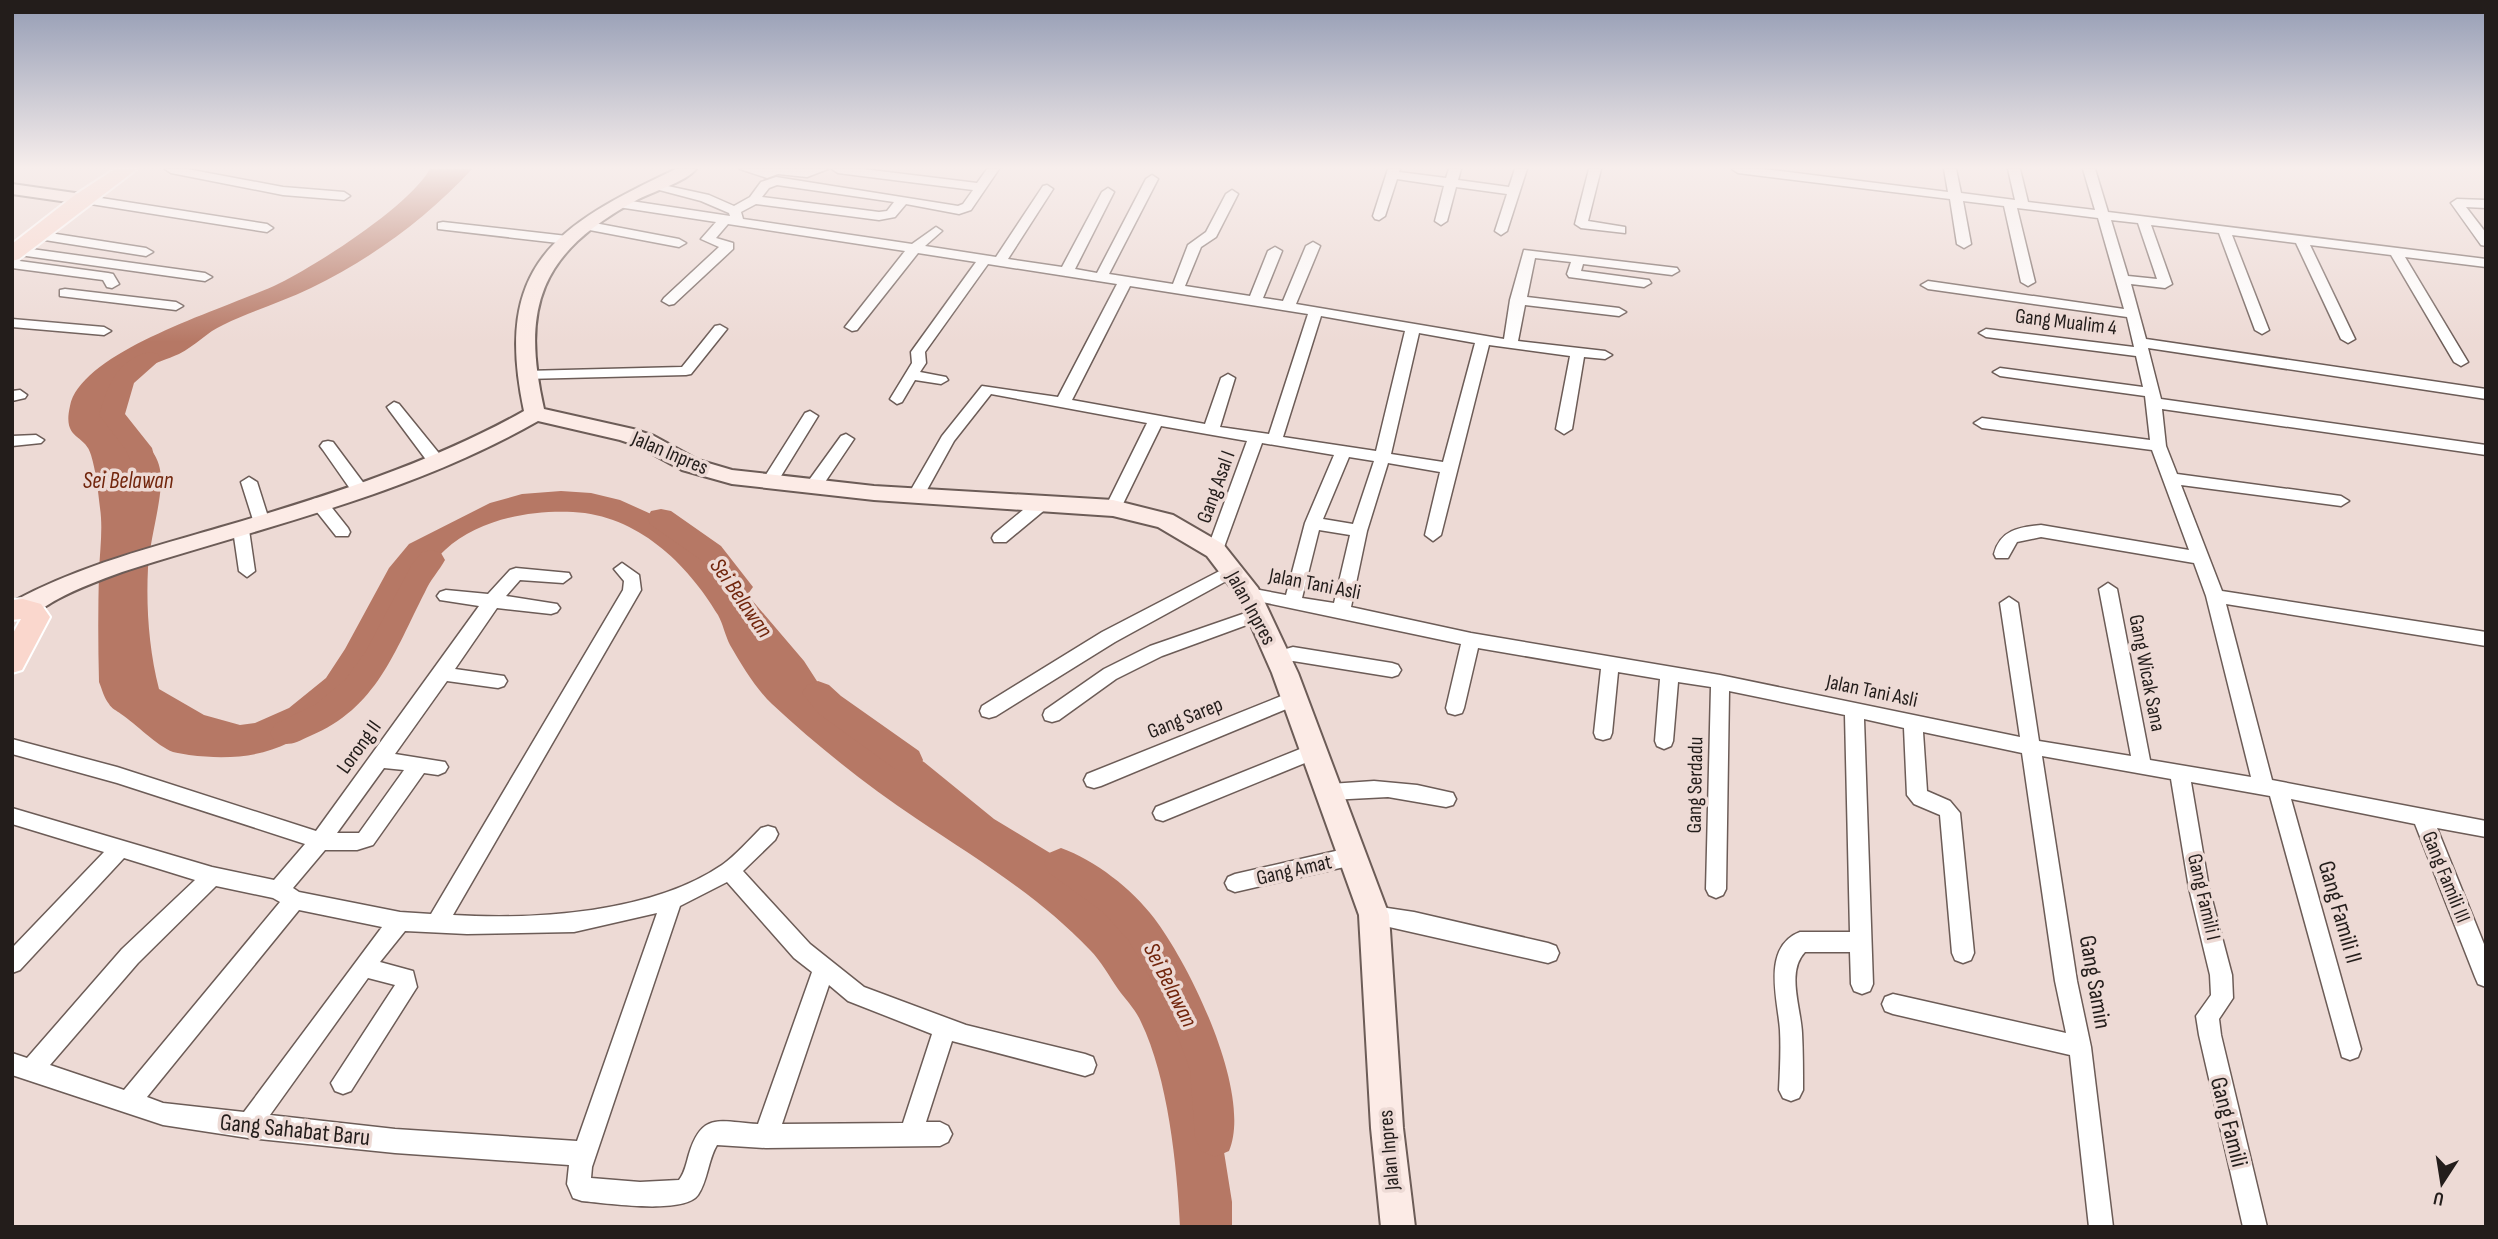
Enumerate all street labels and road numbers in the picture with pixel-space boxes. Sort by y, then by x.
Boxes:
street label: Gang Mualim 4 [2014,303,2119,341]
street label: Jalan Inpres [627,425,712,480]
street label: Gang Asal I [1191,447,1241,527]
street label: Jalan Tani Asli [1266,563,1363,605]
street label: Jalan Inpres [1220,566,1281,649]
street label: Gang Wicak Sana [2123,612,2171,734]
street label: Jalan Tani Asli [1823,669,1920,713]
street label: Gang Sarep [1144,692,1226,744]
street label: Lorong II [331,715,387,779]
street label: Gang Serdadu [1682,736,1708,834]
street label: Gang Famili III [2416,828,2476,926]
street label: Gang Amat [1254,849,1334,891]
street label: Gang Famili I [2182,851,2226,943]
street label: Gang Famili II [2312,857,2368,967]
street label: Gang Samin [2073,933,2117,1031]
street label: Gang Famili [2204,1074,2254,1170]
street label: Gang Sahabat Baru [218,1108,372,1152]
street label: Jalan Inpres [1373,1109,1405,1192]

